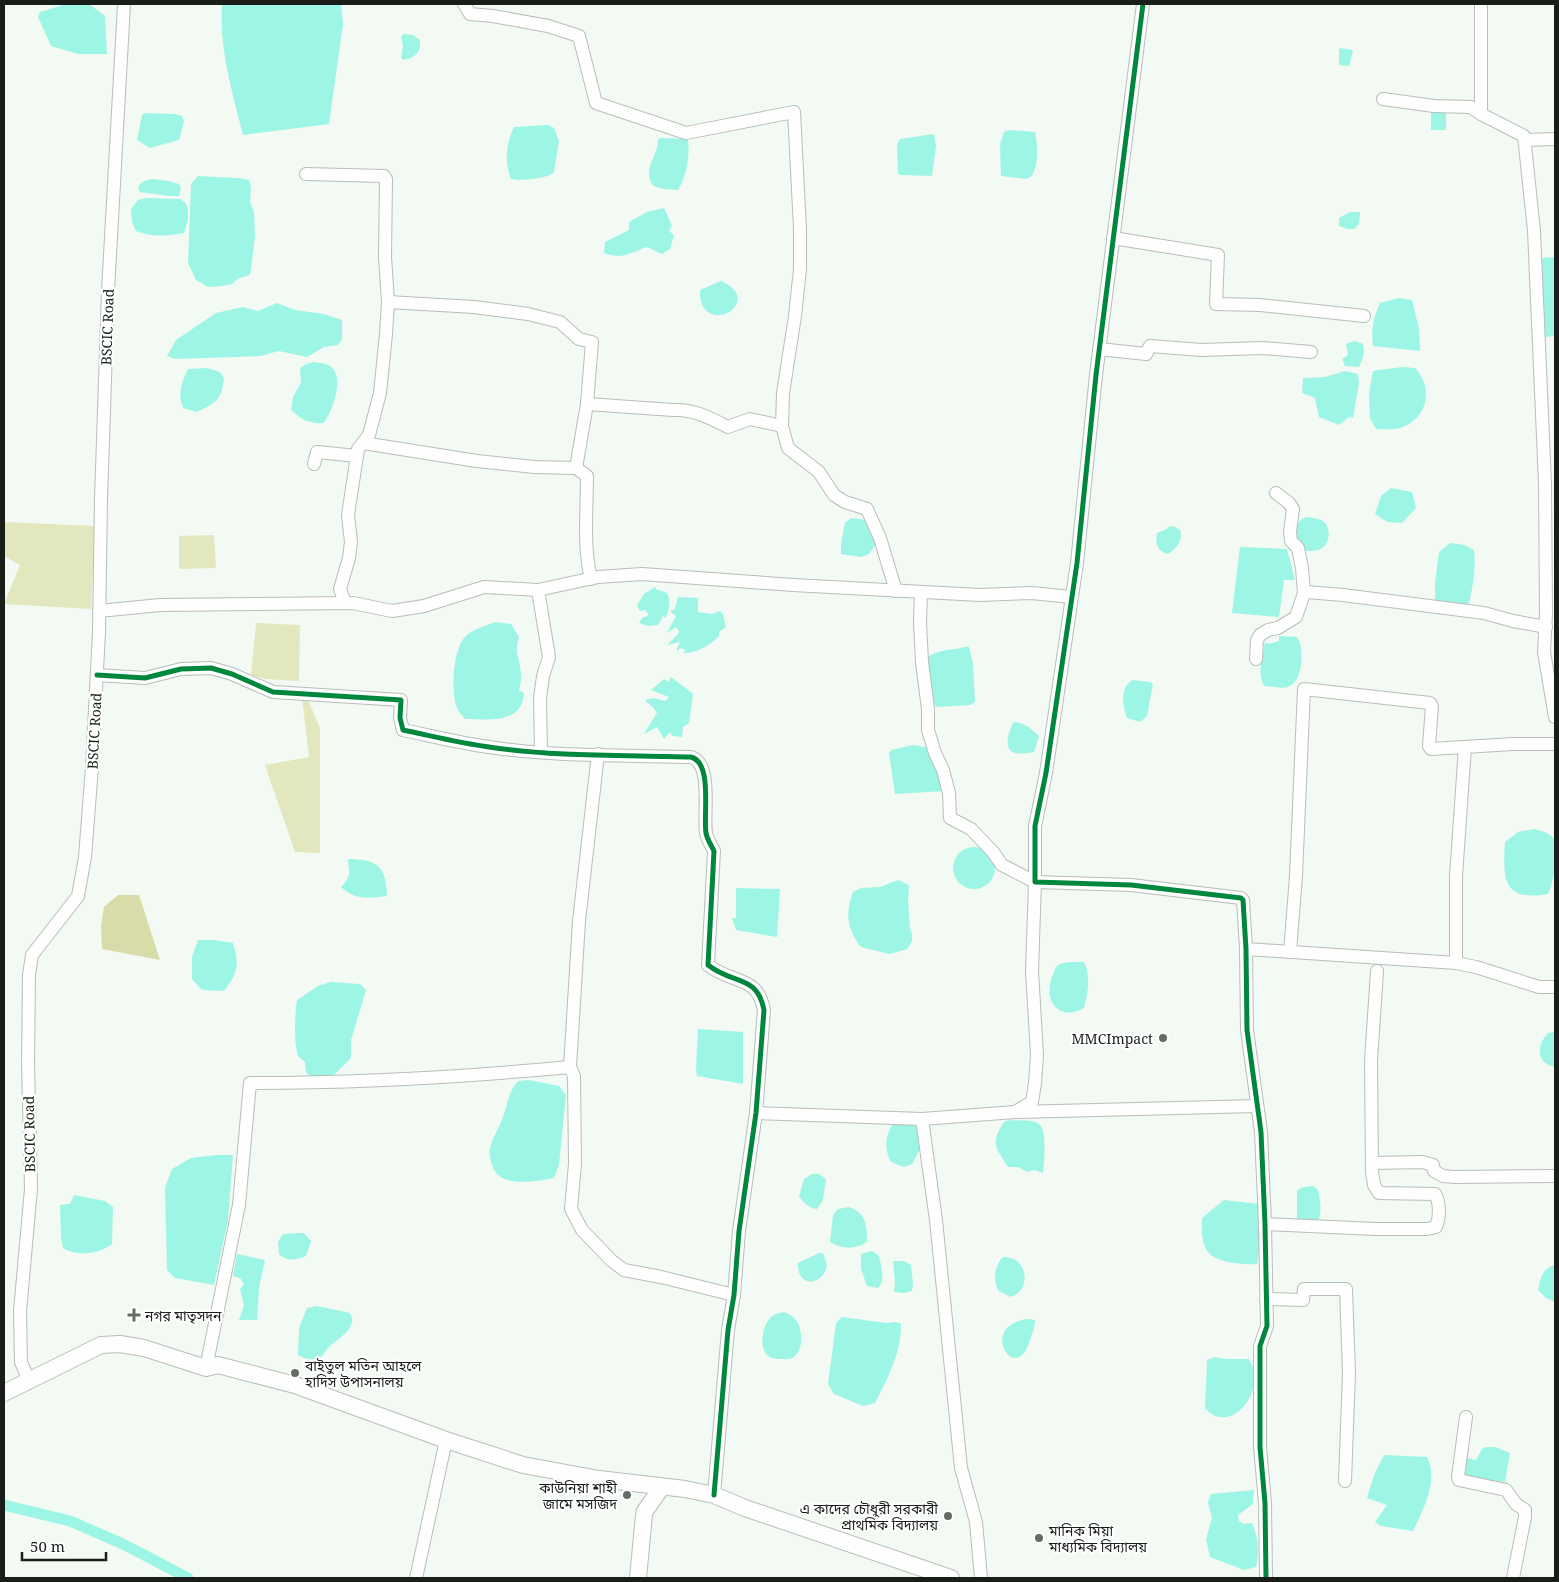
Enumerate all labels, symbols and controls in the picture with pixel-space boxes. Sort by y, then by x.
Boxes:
street label: BSCIC Road [96,288,118,366]
street label: BSCIC Road [83,692,106,770]
place label: MMCImpact [1071,1029,1153,1048]
marker: MMCImpact [1157,1032,1169,1044]
street label: BSCIC Road [19,1095,39,1172]
place label: নগর মাতৃসদন [144,1306,222,1325]
marker: নগর মাতৃসদন [127,1308,141,1322]
place label: বাইতুল মতিন আহলে হাদিস উপাসনালয় [304,1356,422,1391]
marker: বাইতুল মতিন আহলে হাদিস উপাসনালয় [289,1367,301,1379]
place label: কাউনিয়া শাহী জামে মসজিদ [538,1478,617,1513]
marker: কাউনিয়া শাহী জামে মসজিদ [621,1489,633,1501]
place label: এ কাদের চৌধুরী সরকারী প্রাথমিক বিদ্যালয় [800,1499,938,1534]
marker: এ কাদের চৌধুরী সরকারী প্রাথমিক বিদ্যালয় [942,1510,954,1522]
place label: মানিক মিয়া মাধ্যমিক বিদ্যালয় [1048,1521,1147,1556]
scale bar [22,1530,106,1562]
marker: মানিক মিয়া মাধ্যমিক বিদ্যালয় [1033,1532,1045,1544]
text: 50 m [30,1536,65,1556]

